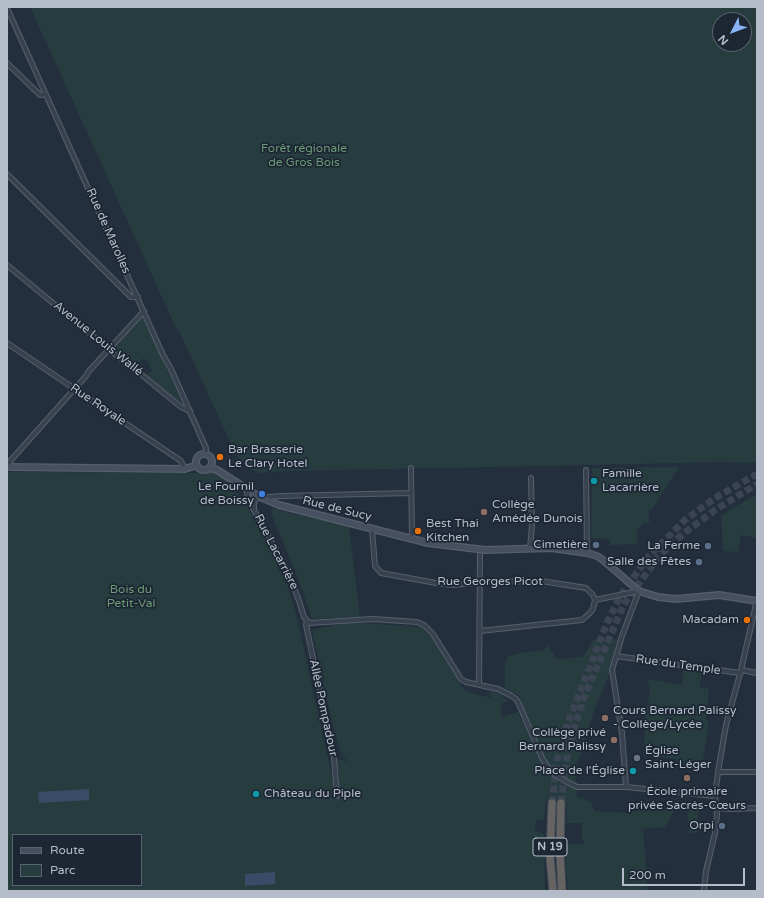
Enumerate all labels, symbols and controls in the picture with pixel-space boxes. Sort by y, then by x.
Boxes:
north arrow [712,12,752,52]
text: N [716,32,731,47]
park label: Forêt régionale de Gros Bois [261,142,347,170]
street label: Rue de Marolles [83,186,133,276]
street label: Avenue Louis Wallé [50,299,146,379]
street label: Rue Royale [67,381,129,429]
place label: Bar Brasserie Le Clary Hotel [228,443,307,471]
marker: Bar Brasserie Le Clary Hotel [215,452,225,462]
place label: Famille Lacarrière [602,467,659,495]
marker: Famille Lacarrière [589,476,599,486]
place label: Le Fournil de Boissy [198,480,254,508]
marker: Le Fournil de Boissy [257,489,267,499]
street label: Rue de Sucy [301,493,373,525]
place label: Collège Amédée Dunois [492,498,583,526]
marker: Collège Amédée Dunois [479,507,489,517]
street label: Rue Lacarrière [251,512,301,592]
place label: Best Thai Kitchen [426,517,479,545]
marker: Best Thai Kitchen [413,526,423,536]
place label: Cimetière [533,538,588,552]
place label: La Ferme [647,539,700,553]
marker: Cimetière [591,540,601,550]
marker: La Ferme [703,541,713,551]
place label: Salle des Fêtes [607,555,691,569]
marker: Salle des Fêtes [694,557,704,567]
street label: Rue Georges Picot [437,575,543,589]
park label: Bois du Petit-Val [107,583,155,611]
place label: Macadam [682,613,739,627]
marker: Macadam [742,615,752,625]
street label: Rue du Temple [635,652,721,678]
street label: Allée Pompadour [306,658,340,758]
place label: Cours Bernard Palissy - Collège/Lycée [613,704,736,732]
marker: Cours Bernard Palissy - Collège/Lycée [600,713,610,723]
place label: Collège privé Bernard Palissy [519,726,606,754]
marker: Collège privé Bernard Palissy [609,735,619,745]
place label: Église Saint-Léger [645,744,711,772]
marker: Église Saint-Léger [632,753,642,763]
place label: Place de l'Église [534,764,625,778]
marker: Place de l'Église [628,766,638,776]
marker: École primaire privée Sacrés-Cœurs [682,773,692,783]
place label: École primaire privée Sacrés-Cœurs [628,785,746,813]
place label: Château du Piple [264,787,361,801]
marker: Château du Piple [251,789,261,799]
place label: Orpi [689,819,714,833]
marker: Orpi [717,821,727,831]
legend [12,834,142,886]
road number: N 19 [533,838,567,856]
text: Route [50,843,84,857]
scale bar [624,860,747,886]
text: Parc [50,863,75,877]
text: 200 m [629,868,666,882]

